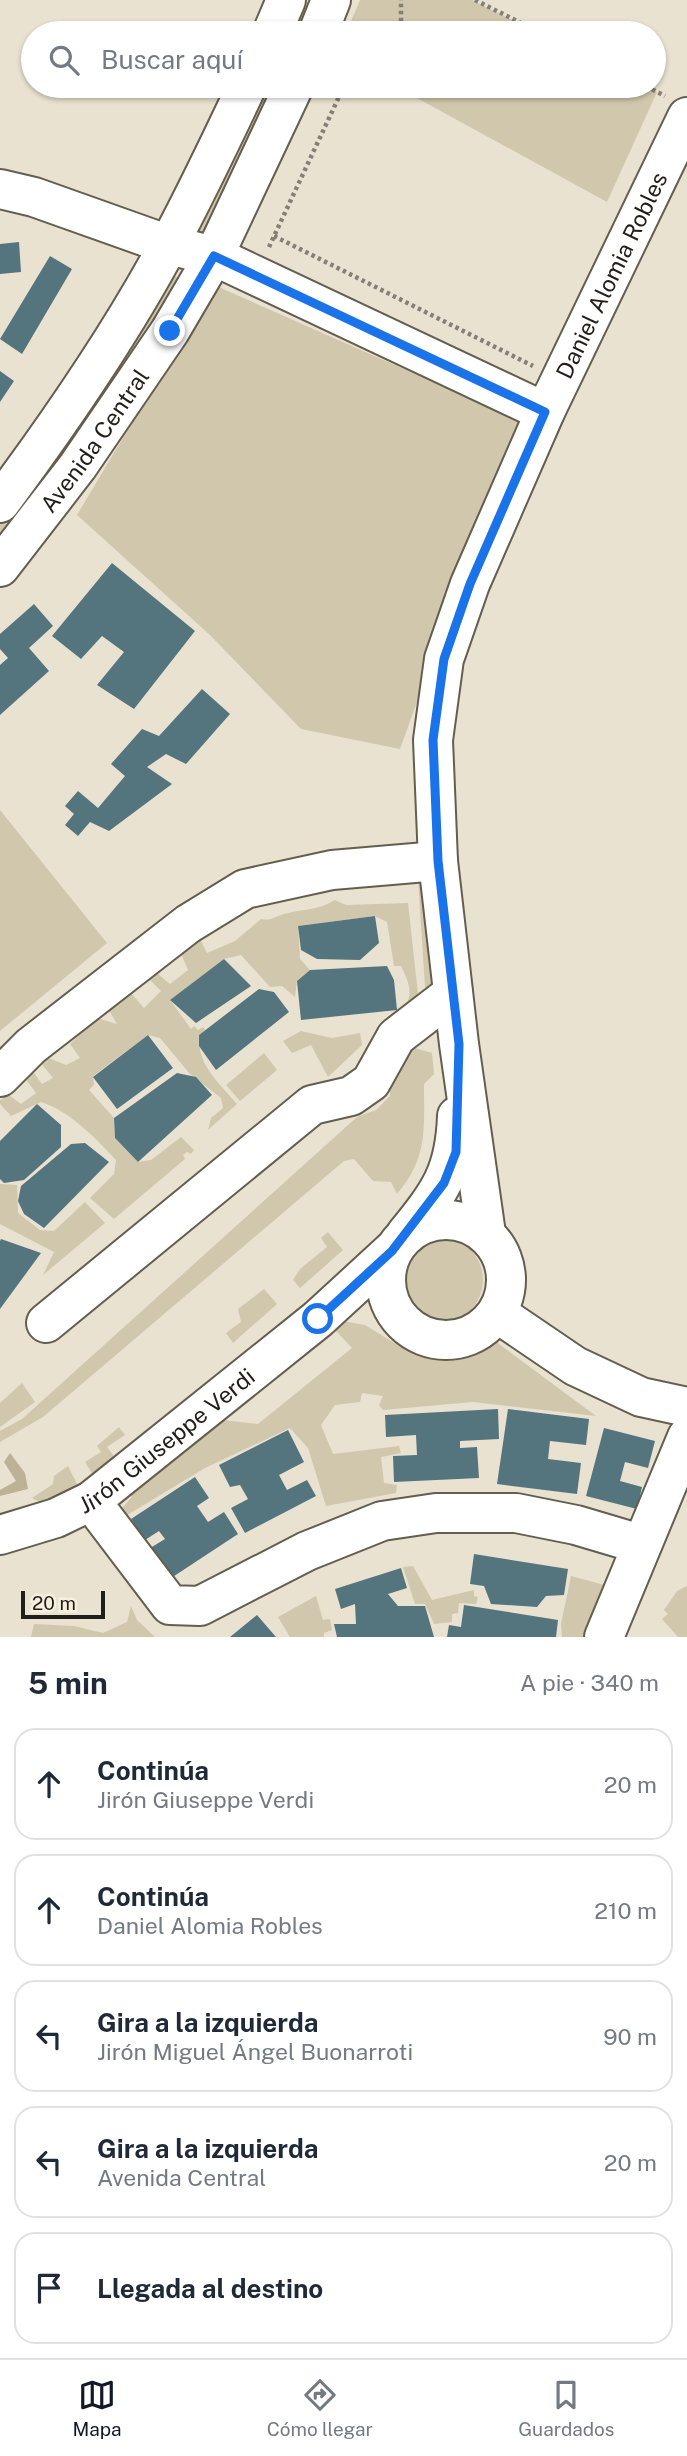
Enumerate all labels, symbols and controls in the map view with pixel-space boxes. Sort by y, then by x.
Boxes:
search box [21,21,666,98]
icon: search [45,41,83,79]
text: Buscar aquí [101,44,243,75]
street label: Daniel Alomia Robles [550,167,672,383]
route end [154,315,185,346]
street label: Avenida Central [34,363,154,517]
route start [302,1303,333,1334]
street label: Jirón Giuseppe Verdi [74,1362,260,1518]
scale bar [21,1588,105,1620]
text: 20 m [32,1592,76,1614]
text: 5 min [28,1665,108,1701]
text: A pie · 340 m [520,1669,659,1696]
text: Continúa [97,1755,209,1786]
icon: ahead [30,1765,68,1803]
text: 20 m [604,1771,657,1798]
text: Jirón Giuseppe Verdi [97,1786,314,1813]
text: Continúa [97,1881,209,1912]
icon: ahead [30,1891,68,1929]
text: 210 m [594,1897,657,1924]
text: Daniel Alomia Robles [97,1912,323,1939]
text: Gira a la izquierda [97,2007,319,2038]
icon: left [30,2017,68,2055]
text: 90 m [603,2023,657,2050]
text: Jirón Miguel Ángel Buonarroti [97,2038,413,2065]
text: Gira a la izquierda [97,2133,319,2164]
icon: left [30,2143,68,2181]
text: 20 m [604,2149,657,2176]
text: Avenida Central [97,2164,266,2191]
icon: arrive [30,2269,68,2307]
text: Llegada al destino [97,2273,323,2304]
tab: Mapa [73,2376,122,2440]
tab: Cómo llegar [267,2376,373,2440]
tab: Guardados [518,2376,614,2440]

